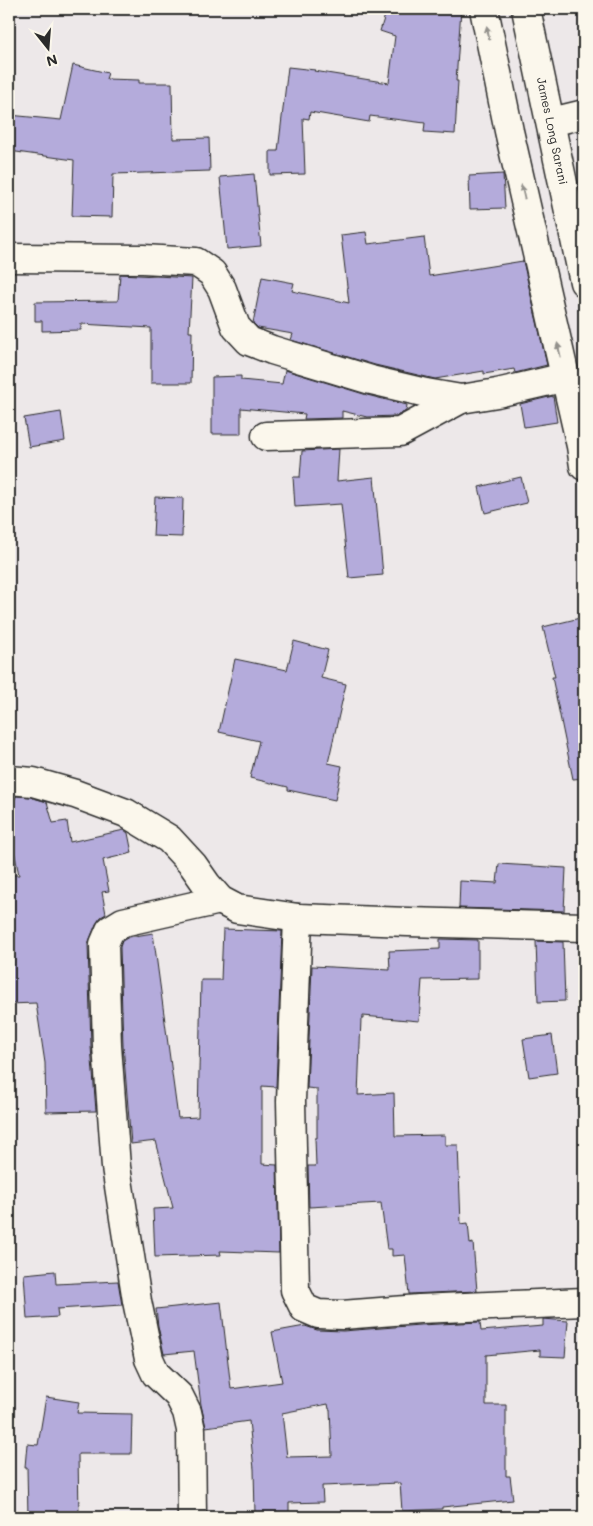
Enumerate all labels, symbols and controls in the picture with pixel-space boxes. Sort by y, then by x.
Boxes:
north arrow [22,22,72,72]
one-way arrow [484,25,492,41]
text: N [44,50,60,72]
street label: James Long Sarani [534,75,572,186]
one-way arrow [519,184,527,199]
one-way arrow [555,343,563,358]

